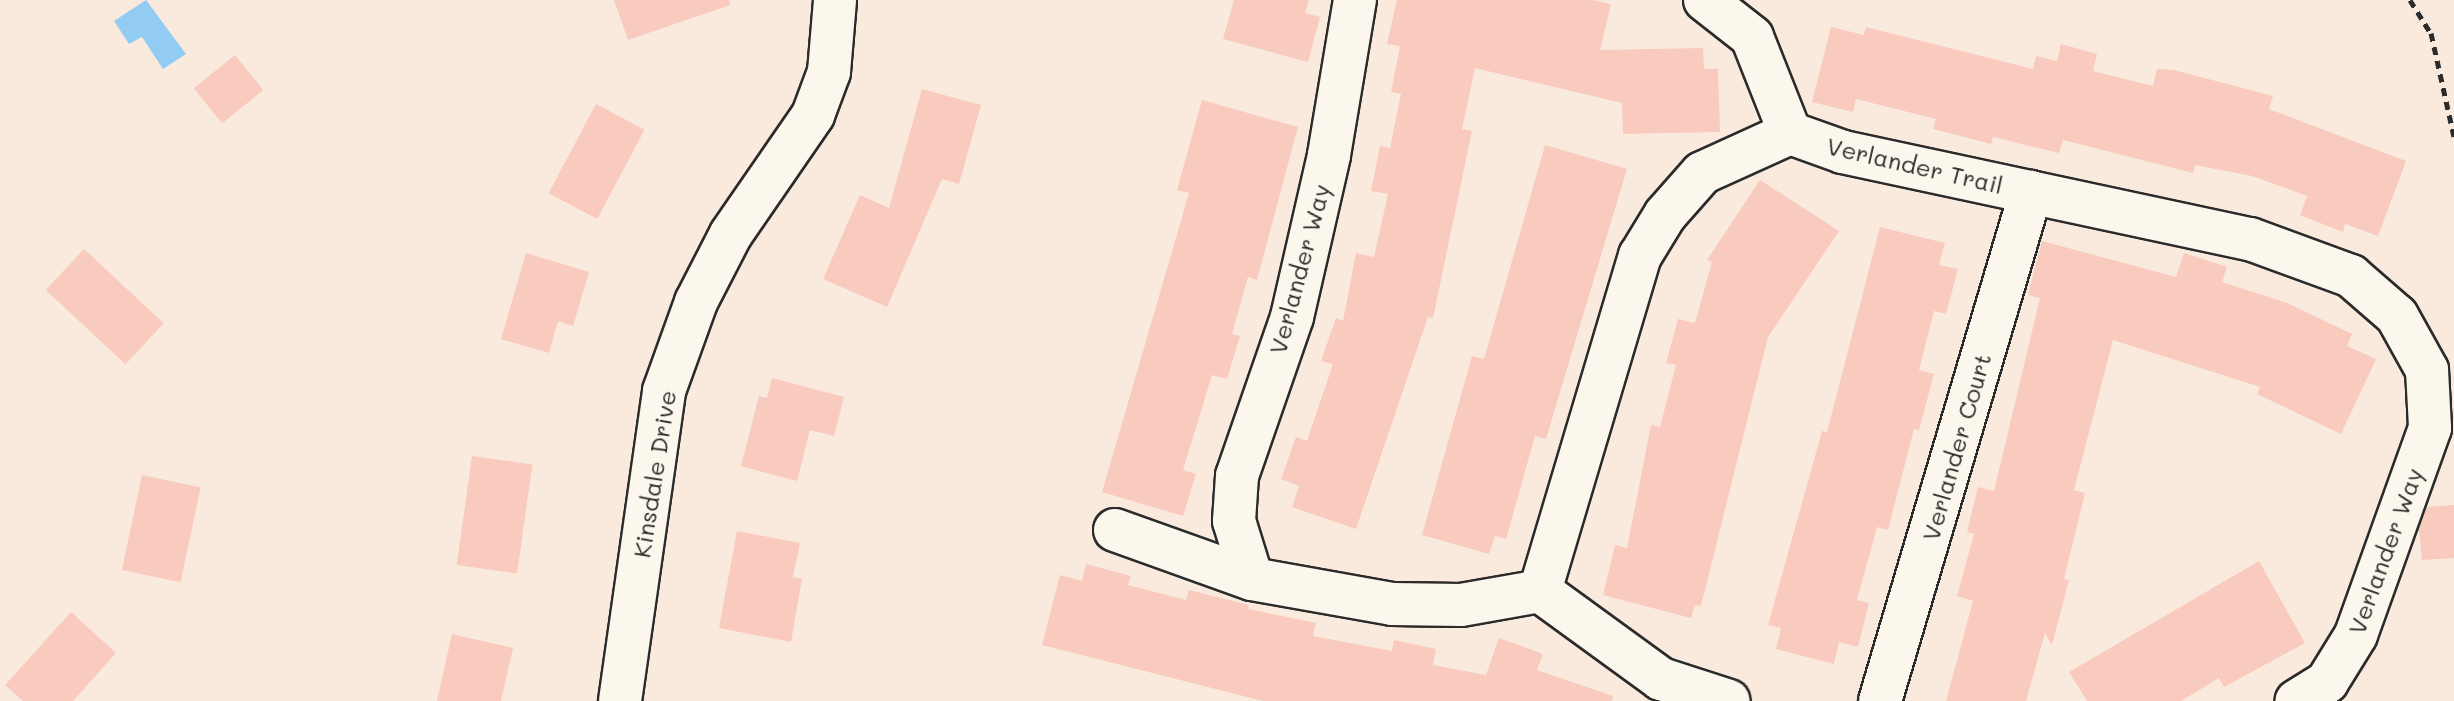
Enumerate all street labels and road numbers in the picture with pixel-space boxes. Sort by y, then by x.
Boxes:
street label: Verlander Trail [1824,131,2006,199]
street label: Verlander Way [1262,181,1336,357]
street label: Verlander Court [1915,350,1997,544]
street label: Kinsdale Drive [627,388,681,560]
street label: Verlander Way [2342,464,2428,638]

